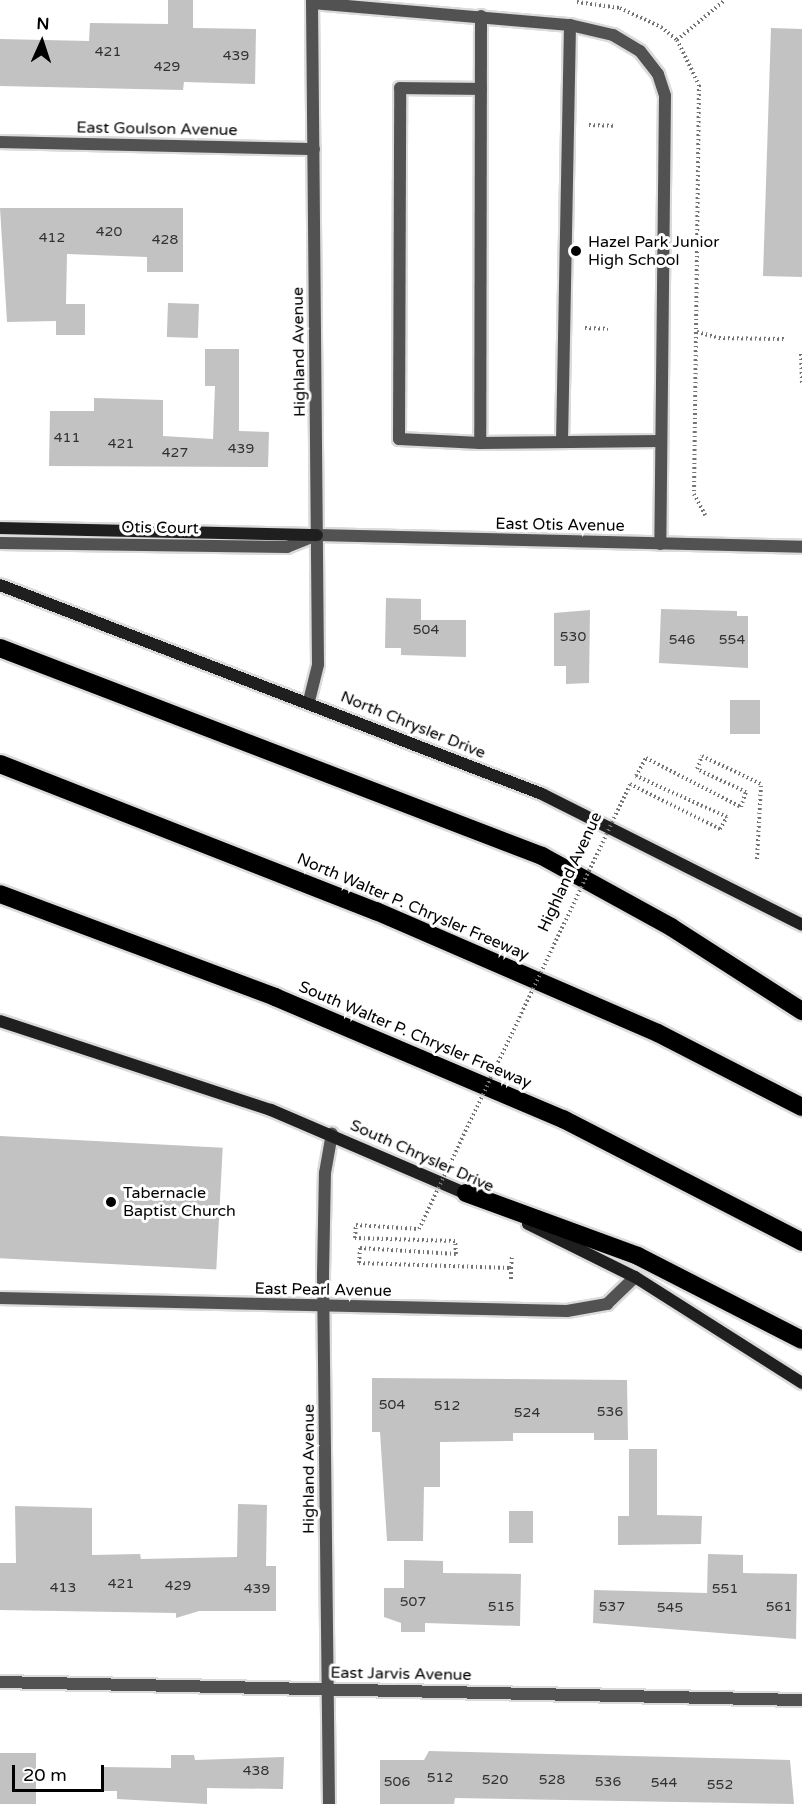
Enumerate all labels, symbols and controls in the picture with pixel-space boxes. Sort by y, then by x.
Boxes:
north arrow [12,12,72,72]
text: N [36,14,50,34]
house number: 421 [95,44,121,60]
house number: 439 [223,48,249,64]
house number: 429 [154,59,180,75]
street label: East Goulson Avenue [76,118,238,140]
house number: 420 [96,224,122,240]
house number: 412 [39,230,65,246]
house number: 428 [152,232,178,248]
place label: Hazel Park Junior High School [588,232,719,270]
marker: Hazel Park Junior High School [569,244,583,258]
street label: Highland Avenue [288,287,310,417]
house number: 411 [54,430,80,446]
house number: 421 [108,436,134,452]
house number: 439 [228,441,254,457]
house number: 427 [162,445,188,461]
street label: East Otis Avenue [495,514,625,536]
street label: Otis Court [121,518,199,538]
house number: 504 [413,622,439,638]
house number: 530 [560,629,586,645]
house number: 546 [669,632,695,648]
house number: 554 [719,632,745,648]
street label: North Chrysler Drive [338,687,488,763]
street label: Highland Avenue [534,809,606,935]
street label: North Walter P. Chrysler Freeway [294,849,532,965]
street label: South Walter P. Chrysler Freeway [296,977,534,1093]
street label: South Chrysler Drive [347,1116,497,1196]
place label: Tabernacle Baptist Church [123,1183,236,1221]
marker: Tabernacle Baptist Church [104,1195,118,1209]
street label: East Pearl Avenue [254,1279,392,1301]
house number: 504 [379,1397,405,1413]
house number: 512 [434,1398,460,1414]
street label: Highland Avenue [299,1404,319,1534]
house number: 536 [597,1404,623,1420]
house number: 524 [514,1405,540,1421]
house number: 421 [108,1576,134,1592]
house number: 429 [165,1578,191,1594]
house number: 413 [50,1580,76,1596]
house number: 439 [244,1581,270,1597]
house number: 551 [712,1581,738,1597]
house number: 507 [400,1594,426,1610]
house number: 515 [488,1599,514,1615]
house number: 537 [599,1599,625,1615]
house number: 561 [766,1599,792,1615]
house number: 545 [657,1600,683,1616]
street label: East Jarvis Avenue [330,1663,472,1685]
scale bar [15,1753,106,1791]
house number: 438 [243,1763,269,1779]
text: 20 m [23,1764,67,1786]
house number: 512 [427,1770,453,1786]
house number: 520 [482,1772,508,1788]
house number: 528 [539,1772,565,1788]
house number: 506 [384,1774,410,1790]
house number: 536 [595,1774,621,1790]
house number: 544 [651,1775,677,1791]
house number: 552 [707,1777,733,1793]

